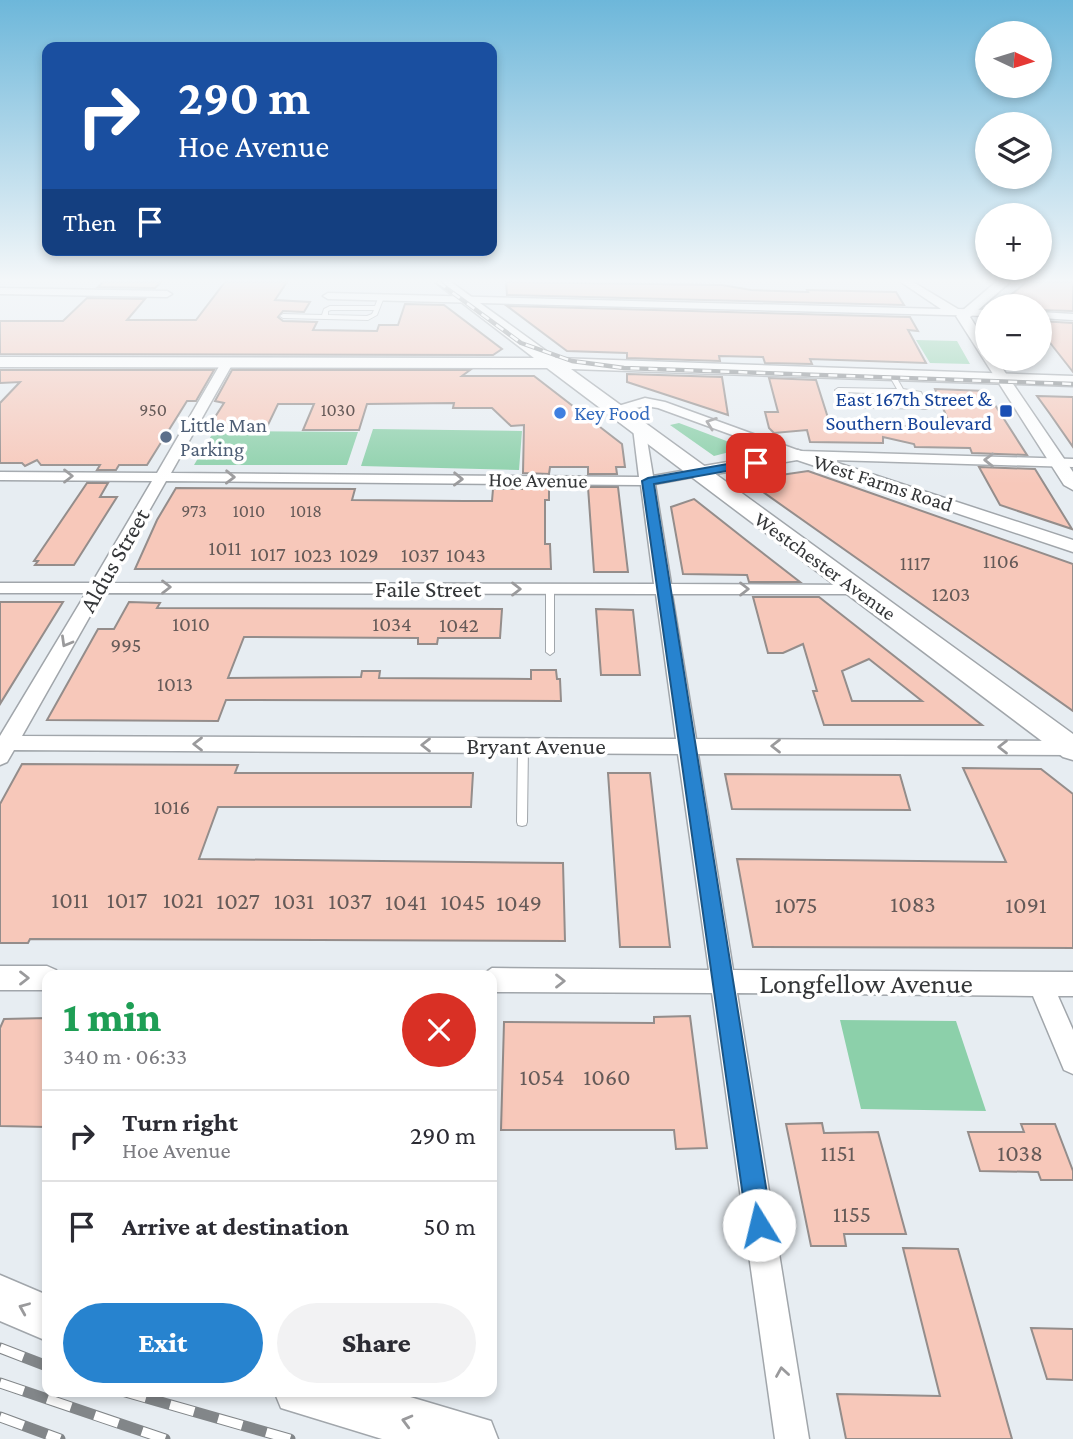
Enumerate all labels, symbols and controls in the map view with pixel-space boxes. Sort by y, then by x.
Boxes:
north arrow [975,21,1052,98]
map controls [975,21,1052,371]
icon: right [63,70,154,161]
text: 290 m [178,70,310,125]
button: layers [975,112,1052,189]
text: Hoe Avenue [178,128,329,164]
icon: arrive [131,203,169,241]
button: + [975,203,1052,280]
text: Then [63,208,117,237]
button: − [975,294,1052,371]
place label: East 167th Street & Southern Boulevard [825,387,992,435]
house number: 950 [139,400,167,420]
house number: 1030 [321,400,355,420]
place label: Key Food [574,401,650,425]
marker: East 167th Street & Southern Boulevard [998,403,1014,419]
marker: Key Food [552,405,568,421]
place label: Little Man Parking [180,413,267,461]
one-way arrow [706,418,718,432]
marker: Little Man Parking [158,429,174,445]
pin [726,433,786,493]
icon: arrive [737,444,775,482]
street label: West Farms Road [810,449,956,517]
one-way arrow [984,453,995,468]
street label: Hoe Avenue [488,467,588,493]
one-way arrow [63,468,74,484]
one-way arrow [225,469,236,485]
one-way arrow [452,472,463,487]
house number: 973 [181,501,207,521]
house number: 1010 [233,501,265,521]
house number: 1018 [290,501,322,521]
street label: Aldus Street [73,502,155,617]
street label: Westchester Avenue [749,507,901,625]
house number: 1011 [209,536,241,560]
house number: 1017 [250,542,286,566]
house number: 1023 [294,543,332,567]
house number: 1029 [339,543,379,567]
house number: 1037 [401,543,439,567]
house number: 1043 [446,543,486,567]
house number: 1106 [983,549,1019,573]
house number: 1117 [900,551,931,575]
street label: Faile Street [375,575,482,602]
one-way arrow [162,579,172,595]
one-way arrow [512,581,522,597]
one-way arrow [739,581,750,597]
house number: 1203 [932,582,970,606]
house number: 1010 [172,612,210,636]
house number: 1034 [372,612,412,636]
house number: 1042 [439,613,479,637]
house number: 995 [110,633,142,657]
one-way arrow [62,634,75,647]
house number: 1013 [157,672,193,696]
street label: Bryant Avenue [466,732,606,759]
one-way arrow [193,736,203,752]
one-way arrow [420,737,431,753]
one-way arrow [770,739,781,754]
one-way arrow [998,739,1008,755]
house number: 1016 [154,795,190,819]
house number: 1011 [51,886,89,913]
house number: 1017 [107,886,147,913]
house number: 1021 [163,886,203,913]
house number: 1027 [216,887,260,914]
house number: 1031 [274,887,314,914]
house number: 1037 [328,887,372,914]
house number: 1041 [385,888,427,915]
house number: 1045 [441,888,486,915]
house number: 1049 [496,889,542,916]
house number: 1083 [890,890,936,917]
house number: 1075 [774,891,818,918]
house number: 1091 [1005,891,1047,918]
street label: Longfellow Avenue [759,968,973,999]
one-way arrow [19,970,29,986]
one-way arrow [555,973,566,989]
text: 1 min [63,993,161,1040]
button: close [402,993,476,1067]
text: 340 m · 06:33 [63,1043,187,1069]
house number: 1054 [519,1063,565,1090]
house number: 1060 [583,1063,631,1090]
text: Turn right [122,1108,238,1137]
icon: right [63,1117,101,1155]
text: 290 m [410,1121,476,1150]
text: Hoe Avenue [122,1137,231,1163]
house number: 1151 [820,1139,856,1166]
house number: 1038 [997,1139,1043,1166]
position arrow [722,1188,796,1262]
house number: 1155 [833,1200,871,1227]
icon: arrive [63,1208,101,1246]
text: Arrive at destination [122,1212,349,1241]
text: 50 m [423,1212,476,1241]
one-way arrow [18,1302,31,1316]
button: Exit [63,1303,263,1383]
button: Share [277,1303,476,1383]
one-way arrow [775,1366,790,1377]
one-way arrow [401,1415,413,1429]

